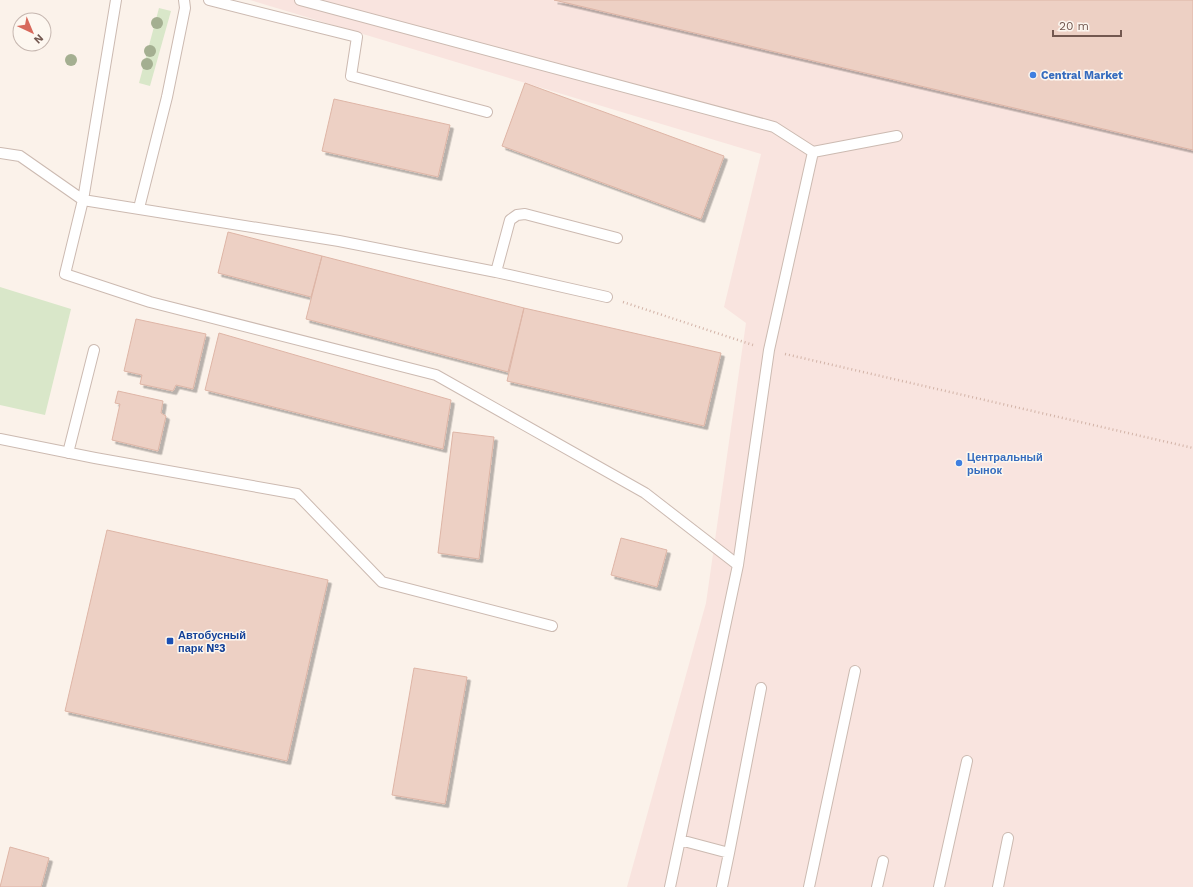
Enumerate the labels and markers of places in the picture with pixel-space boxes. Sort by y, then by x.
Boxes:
place label: Central Market [1041,69,1123,82]
marker: Central Market [1028,70,1038,80]
place label: Центральный рынок [967,451,1043,477]
marker: Центральный рынок [954,458,964,468]
place label: Автобусный парк №3 [178,629,246,655]
marker: Автобусный парк №3 [165,636,175,646]

